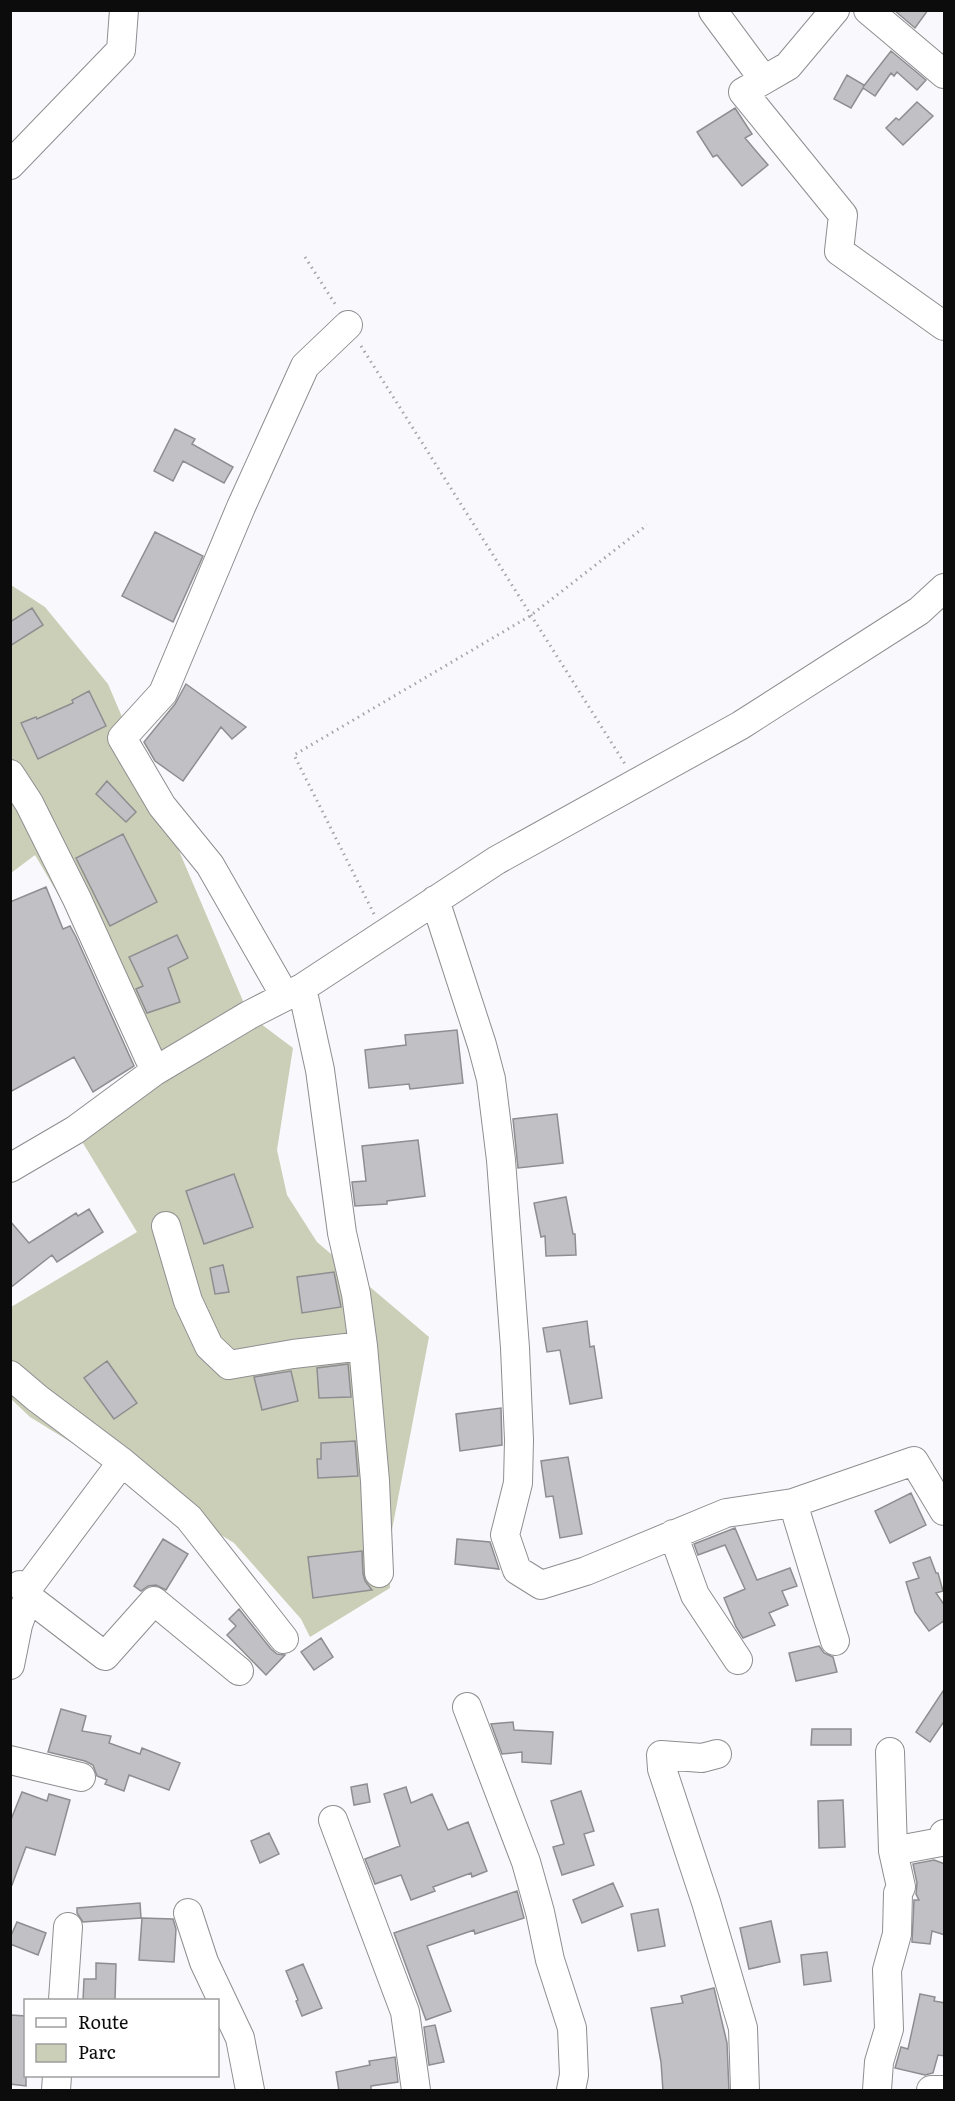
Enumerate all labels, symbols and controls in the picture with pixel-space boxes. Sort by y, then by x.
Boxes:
legend [24,1999,219,2077]
text: Route [78,2008,128,2035]
text: Parc [78,2038,116,2065]

